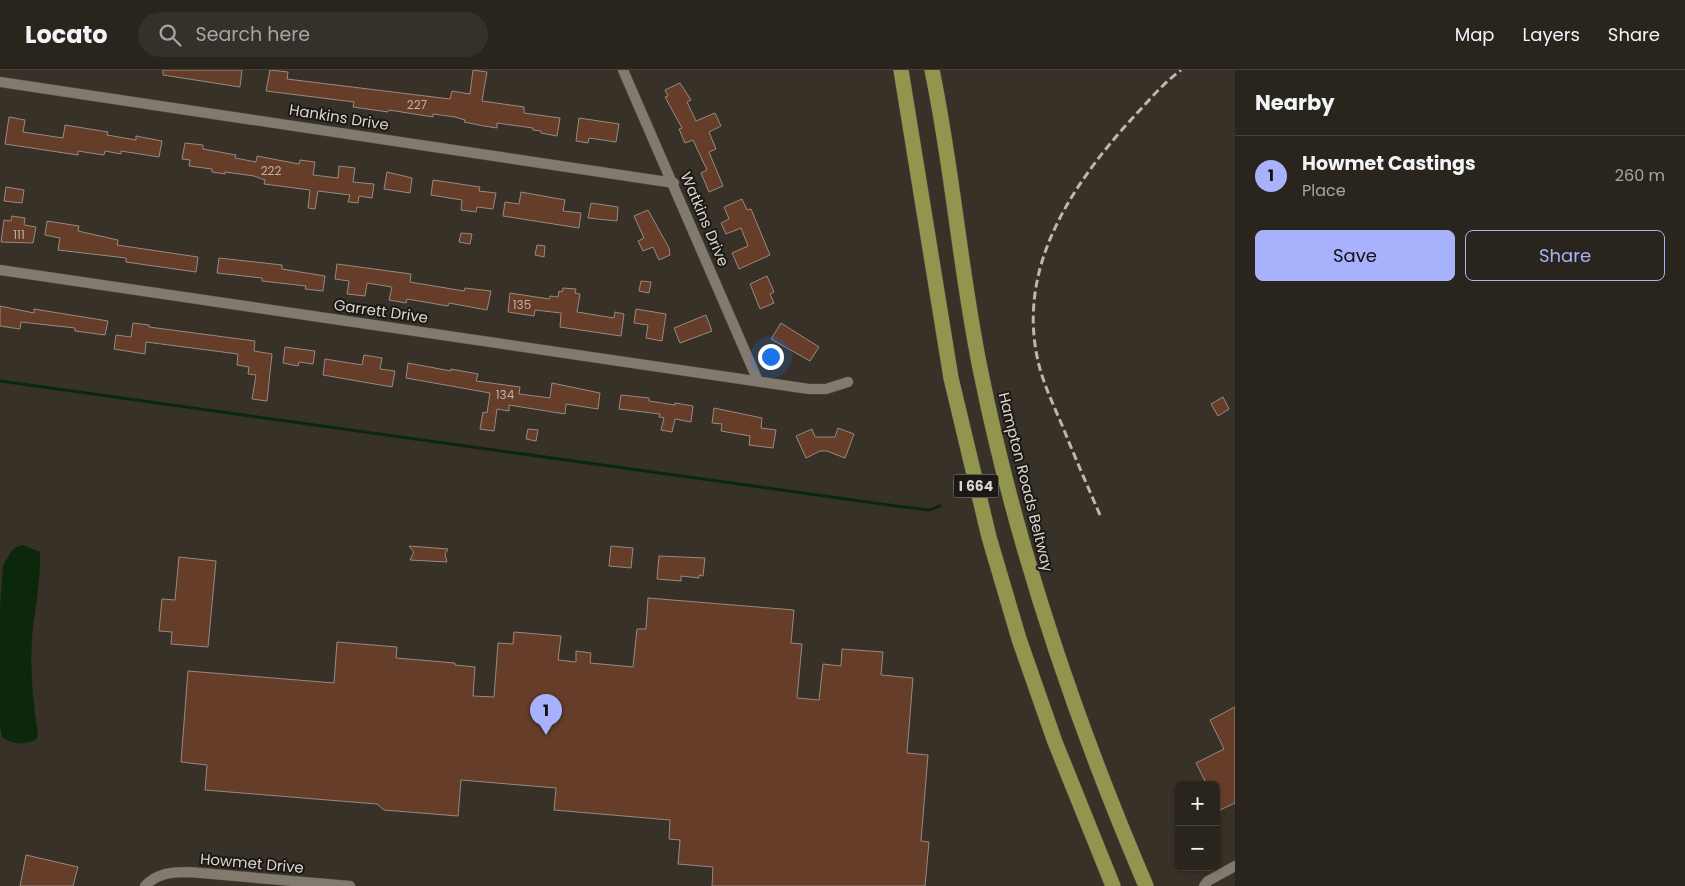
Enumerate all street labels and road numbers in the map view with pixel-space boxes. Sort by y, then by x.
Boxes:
street label: Hankins Drive [288,99,390,135]
street label: Watkins Drive [676,169,734,269]
street label: Garrett Drive [333,294,429,328]
street label: Hampton Roads Beltway [994,390,1059,574]
road number: I 664 [954,474,998,498]
street label: Howmet Drive [199,848,305,878]

